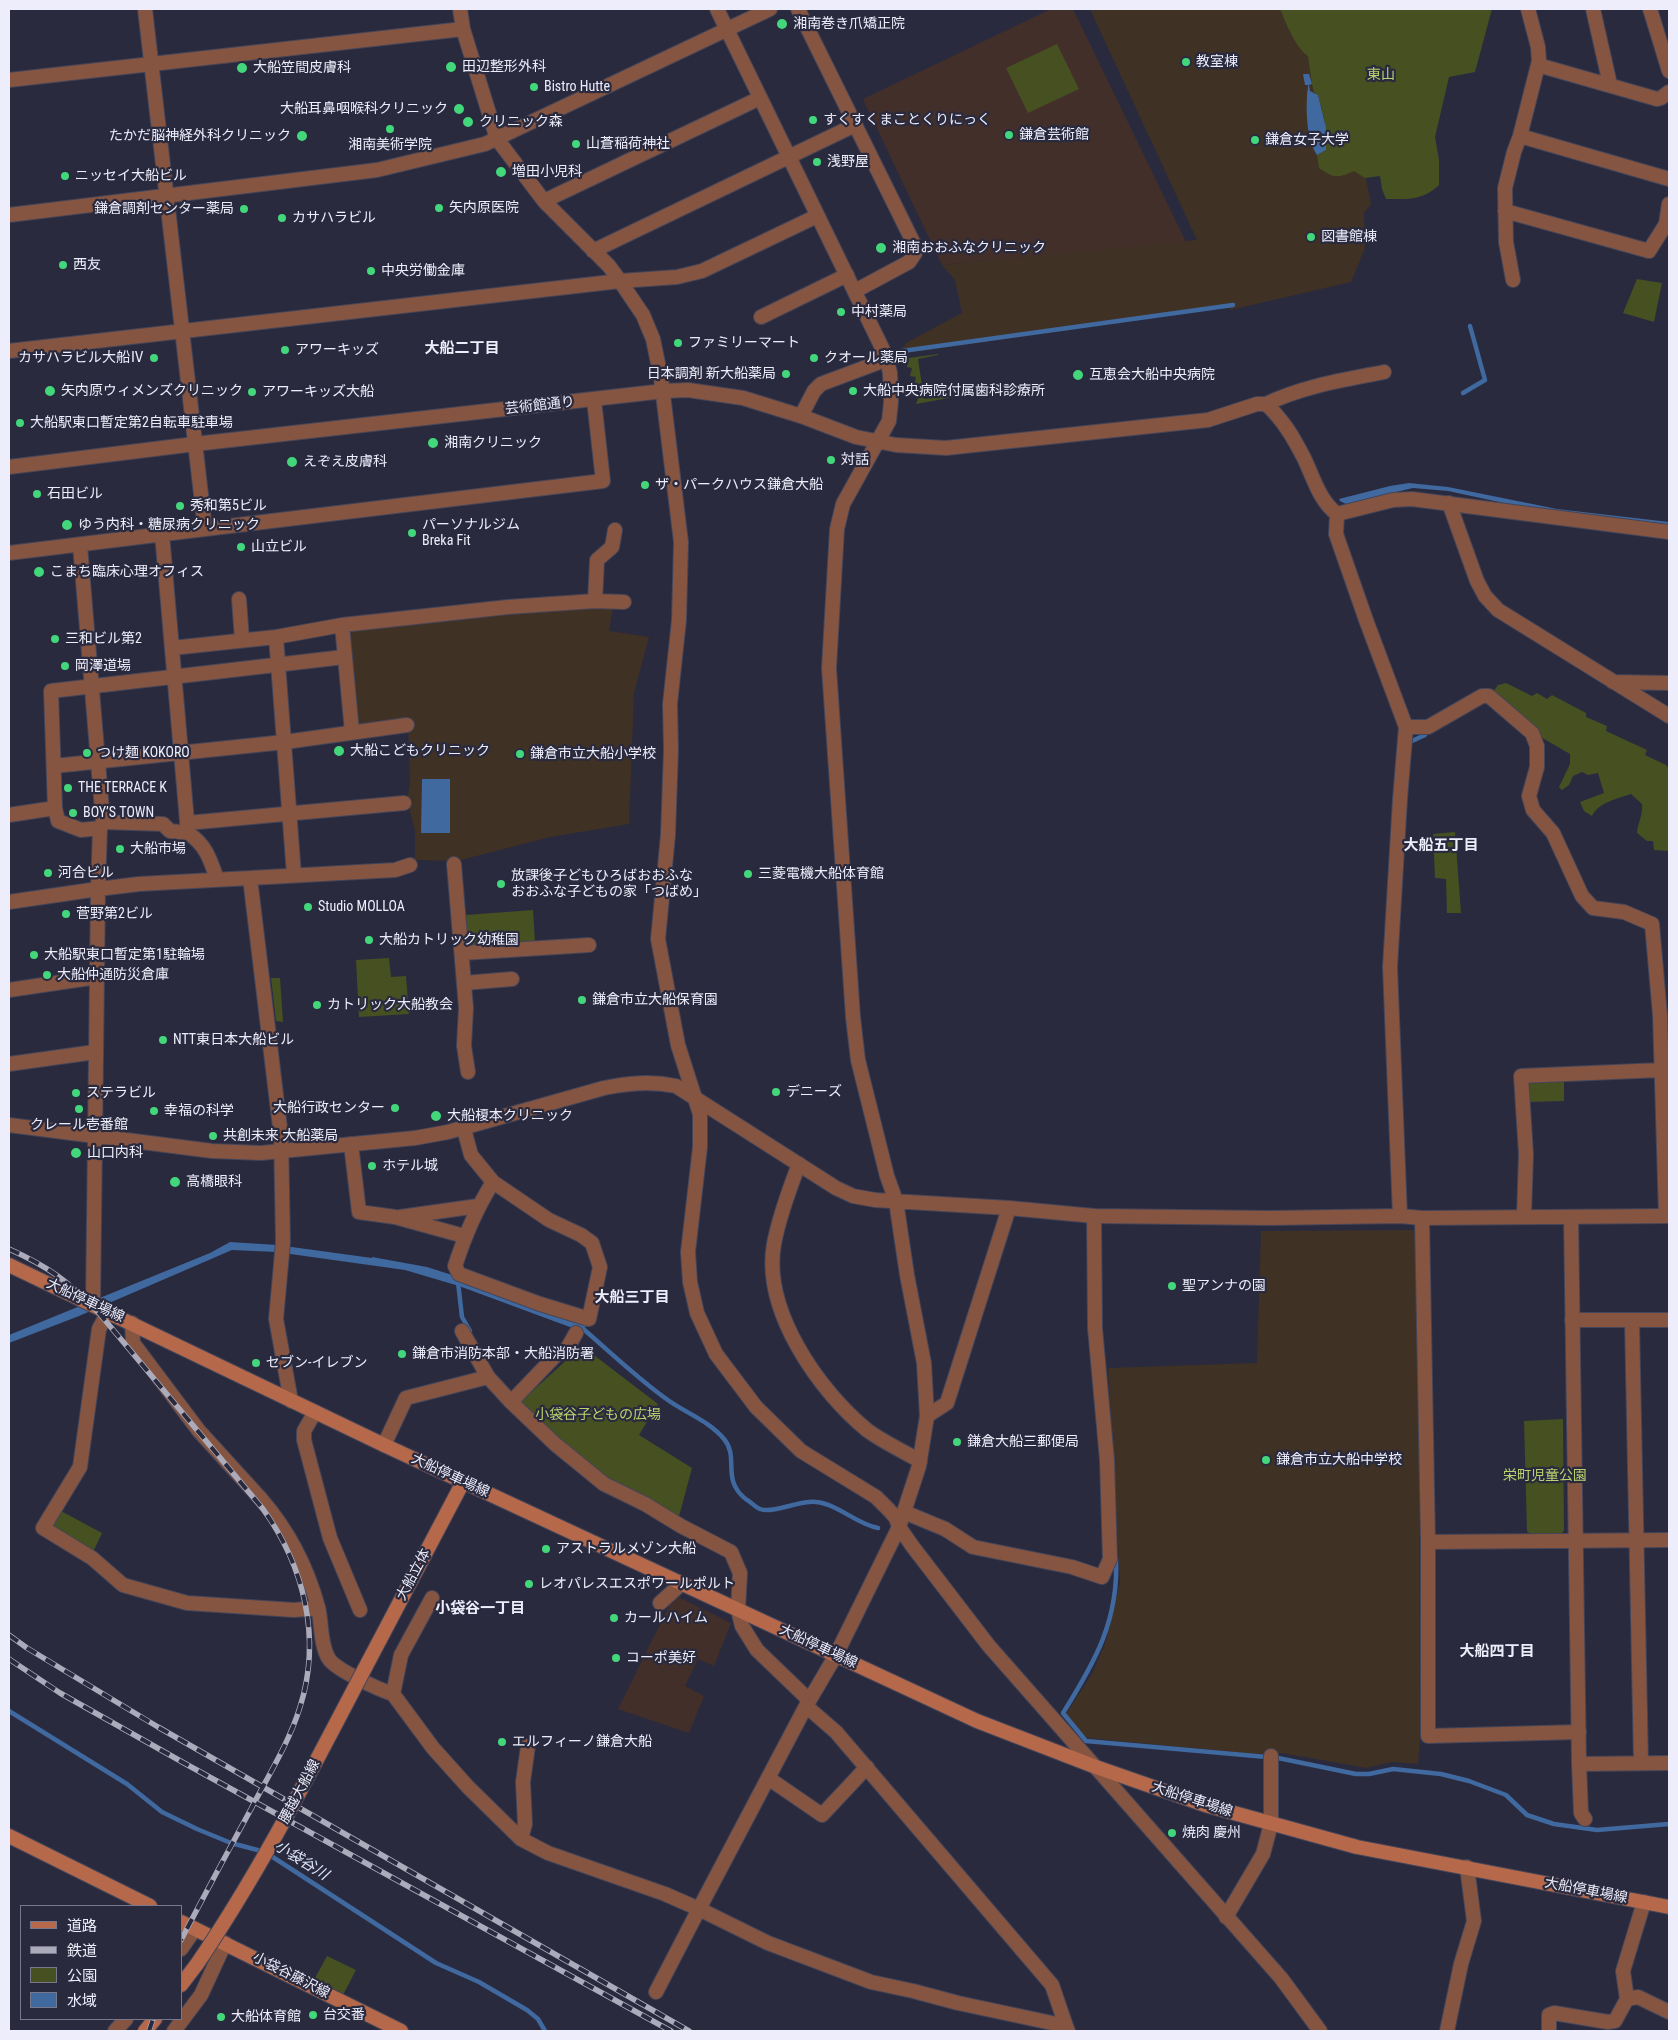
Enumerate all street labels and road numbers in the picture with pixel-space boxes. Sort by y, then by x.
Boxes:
street label: 芸術館通り [504,394,576,418]
street label: 大船停車場線 [43,1276,127,1326]
street label: 大船停車場線 [408,1451,492,1501]
street label: 大船立体 [393,1546,435,1604]
street label: 大船停車場線 [776,1622,860,1672]
street label: 腰越大船線 [276,1757,324,1827]
street label: 大船停車場線 [1149,1779,1235,1821]
street label: 大船停車場線 [1543,1875,1629,1907]
street label: 小袋谷藤沢線 [250,1949,332,2003]

